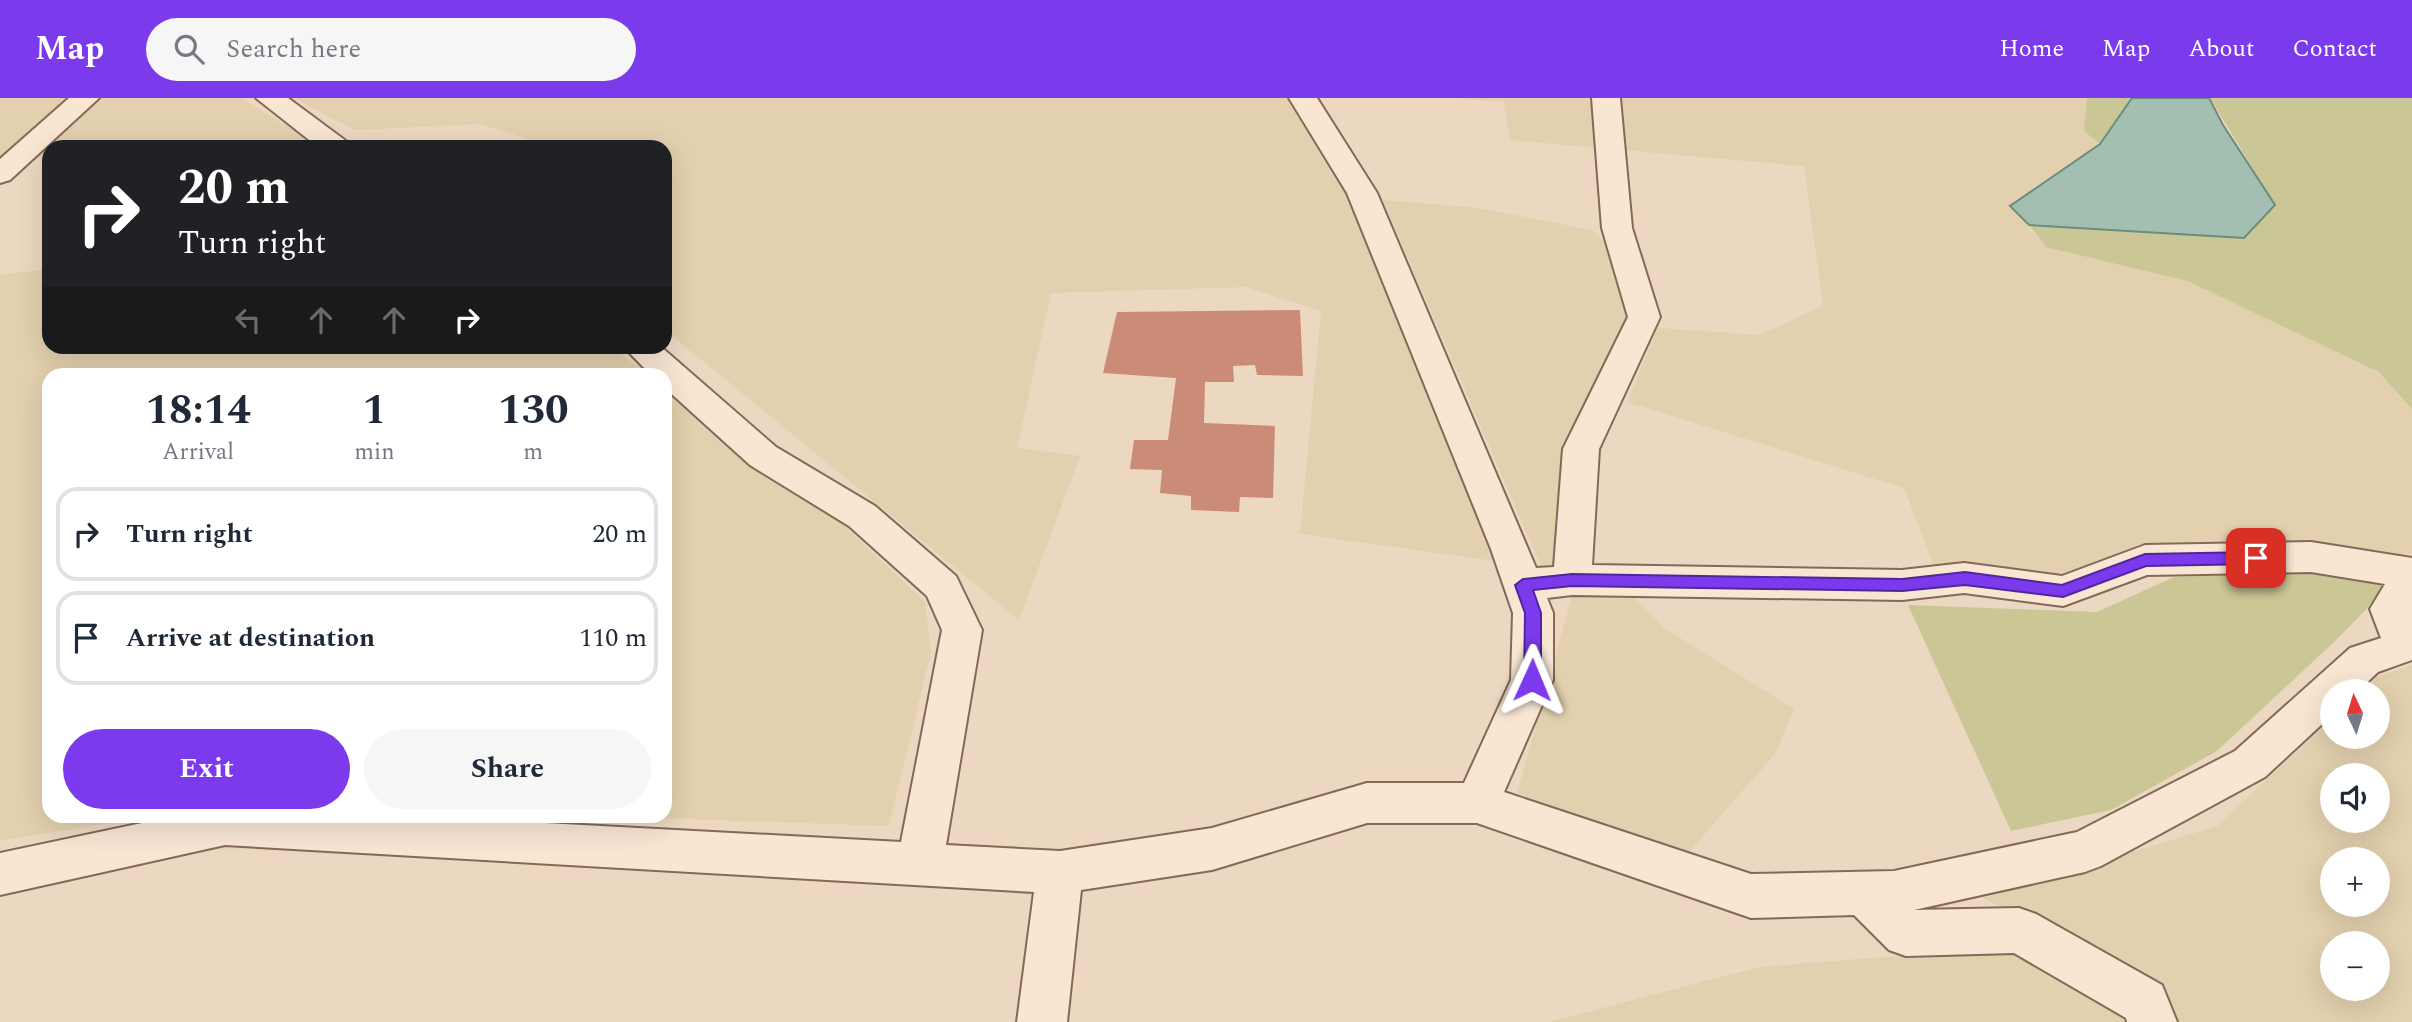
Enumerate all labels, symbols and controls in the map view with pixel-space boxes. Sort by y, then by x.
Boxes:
search box [146,18,636,81]
text: Map [35,24,104,74]
text: Search here [226,29,361,69]
icon: search [170,30,208,68]
text: Home [1999,31,2064,67]
text: Map [2102,31,2150,67]
text: About [2188,31,2254,67]
text: Contact [2292,31,2377,67]
text: 20 m [178,151,289,226]
icon: right [63,168,154,259]
text: Turn right [178,219,326,268]
icon: left [229,301,267,339]
icon: ahead [302,301,340,339]
icon: ahead [375,301,413,339]
icon: right [448,301,486,339]
text: 18:14 [145,379,251,442]
text: 1 [363,379,386,442]
text: 130 [498,379,569,442]
text: Arrival [162,435,234,470]
text: min [354,435,395,470]
text: m [523,435,543,470]
text: Turn right [126,514,253,554]
text: 20 m [592,514,647,554]
icon: right [67,515,105,553]
pin [2226,528,2286,588]
icon: arrive [2237,539,2275,577]
text: Arrive at destination [126,618,375,658]
text: 110 m [579,618,647,658]
icon: arrive [67,619,105,657]
position arrow [1495,643,1569,717]
north arrow [2320,679,2390,749]
map controls [2320,679,2390,1001]
button: Exit [63,729,350,809]
button: Share [364,729,651,809]
button: sound [2320,763,2390,833]
button: + [2320,847,2390,917]
button: − [2320,931,2390,1001]

